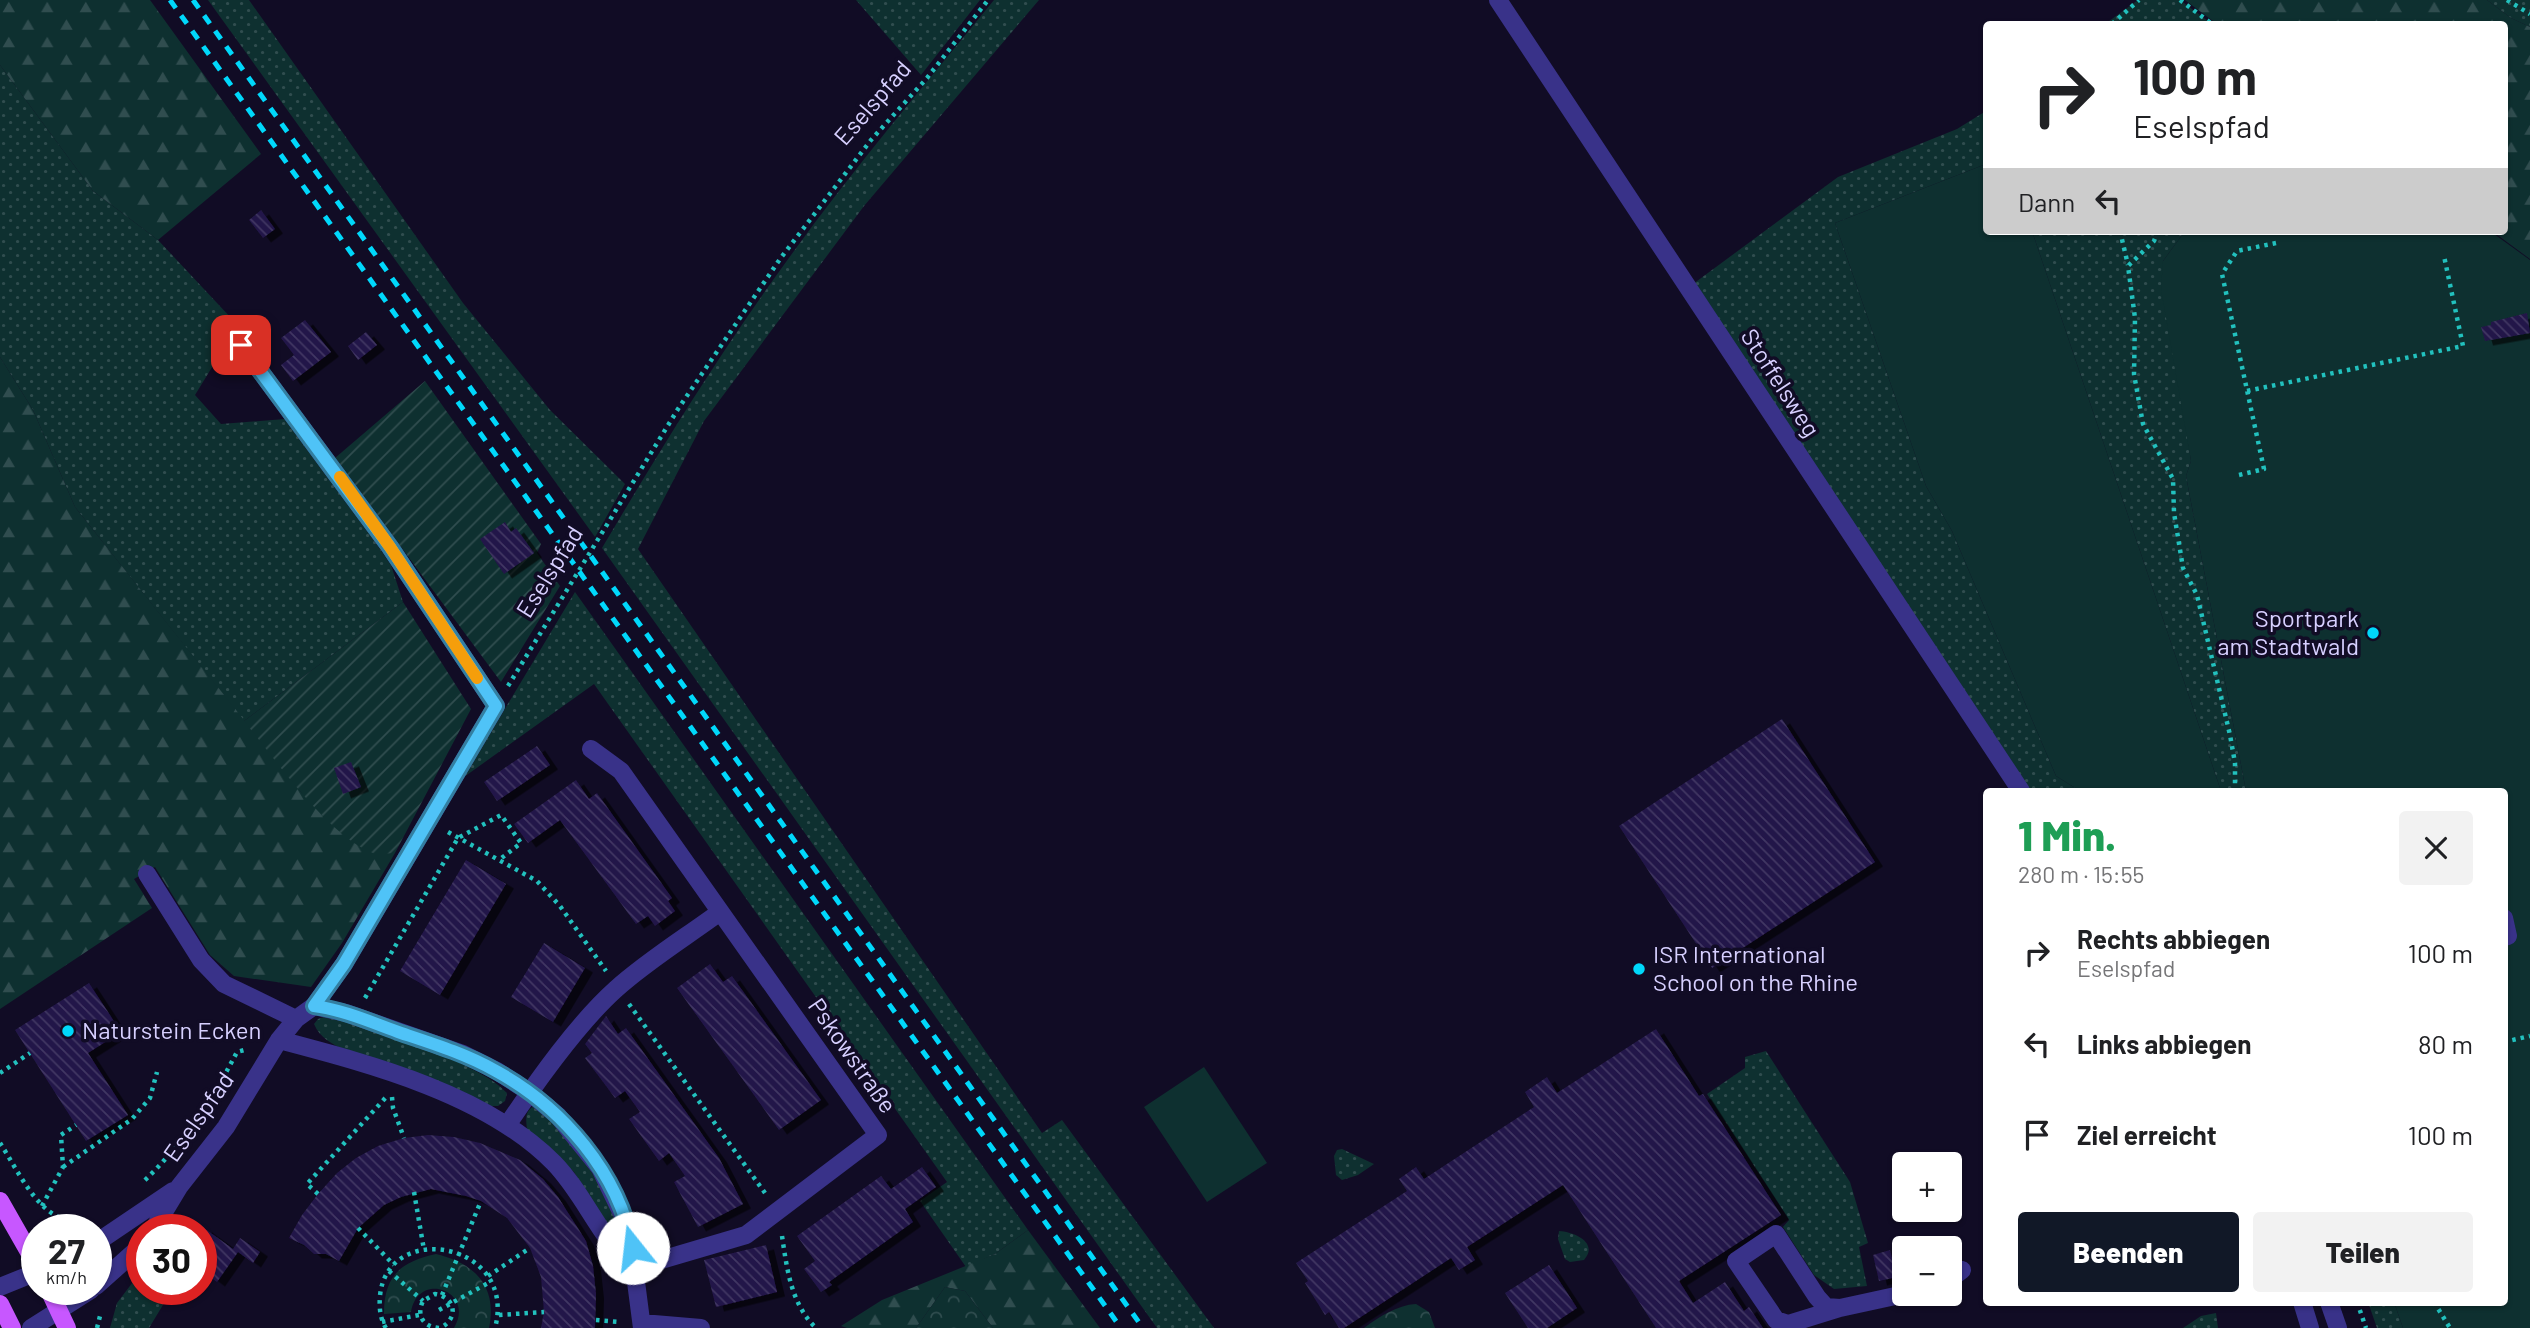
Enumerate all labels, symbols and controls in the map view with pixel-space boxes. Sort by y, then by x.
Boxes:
text: 100 m [2133,46,2257,105]
icon: right [2018,49,2109,140]
street label: Eselspfad [827,54,916,150]
text: Eselspfad [2133,106,2270,144]
icon: left [2089,182,2127,220]
text: Dann [2018,186,2075,217]
pin [211,315,271,375]
street label: Stoffelsweg [1736,323,1827,442]
icon: arrive [222,326,260,364]
street label: Eselspfad [509,520,588,622]
place label: Sportpark am Stadtwald [2217,603,2359,660]
marker: Sportpark am Stadtwald [2365,625,2381,641]
text: 1 Min. [2018,809,2116,859]
button: close [2399,811,2473,885]
text: 280 m · 15:55 [2018,860,2144,888]
text: Rechts abbiegen [2077,923,2270,954]
icon: right [2018,934,2056,972]
text: 100 m [2408,937,2473,968]
place label: ISR International School on the Rhine [1653,939,1858,996]
text: Eselspfad [2077,954,2175,982]
marker: ISR International School on the Rhine [1631,961,1647,977]
street label: Pskowstraße [803,992,903,1118]
place label: Naturstein Ecken [82,1015,262,1044]
marker: Naturstein Ecken [60,1023,76,1039]
icon: left [2018,1025,2056,1063]
text: Links abbiegen [2077,1028,2251,1059]
text: 80 m [2418,1028,2473,1059]
street label: Eselspfad [156,1066,239,1167]
icon: arrive [2018,1116,2056,1154]
text: Ziel erreicht [2077,1119,2217,1150]
text: 100 m [2408,1119,2473,1150]
map controls [1892,1152,1962,1306]
button: + [1892,1152,1962,1222]
position arrow [596,1211,670,1285]
button: Beenden [2018,1212,2239,1292]
button: Teilen [2253,1212,2473,1292]
speed limit sign: 30 [126,1214,217,1305]
text: 27 [48,1229,85,1271]
button: − [1892,1236,1962,1306]
text: km/h [46,1266,87,1288]

